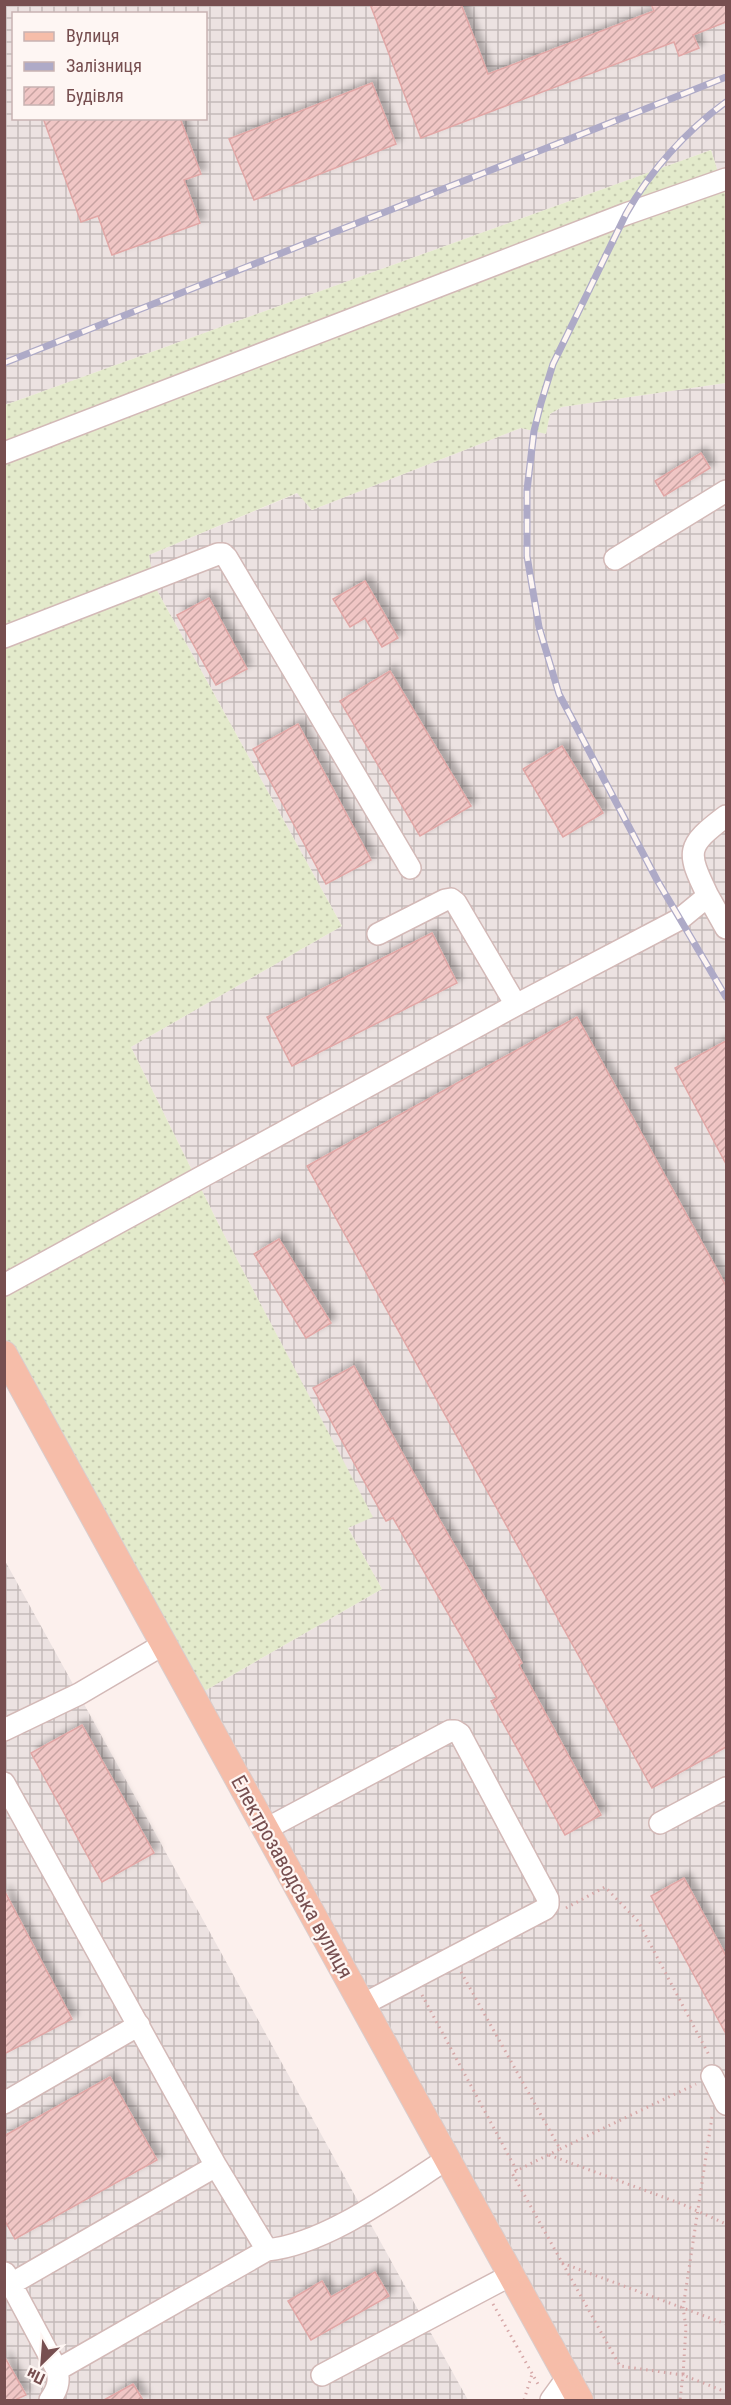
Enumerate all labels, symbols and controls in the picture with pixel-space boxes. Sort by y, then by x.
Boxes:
legend [12,12,207,120]
text: Вулиця [66,25,120,46]
text: Залізниця [66,55,142,76]
text: Будівля [66,85,124,106]
street label: Електрозаводська вулиця [226,1771,358,1983]
north arrow [12,2333,72,2393]
text: Пн [24,2364,48,2389]

